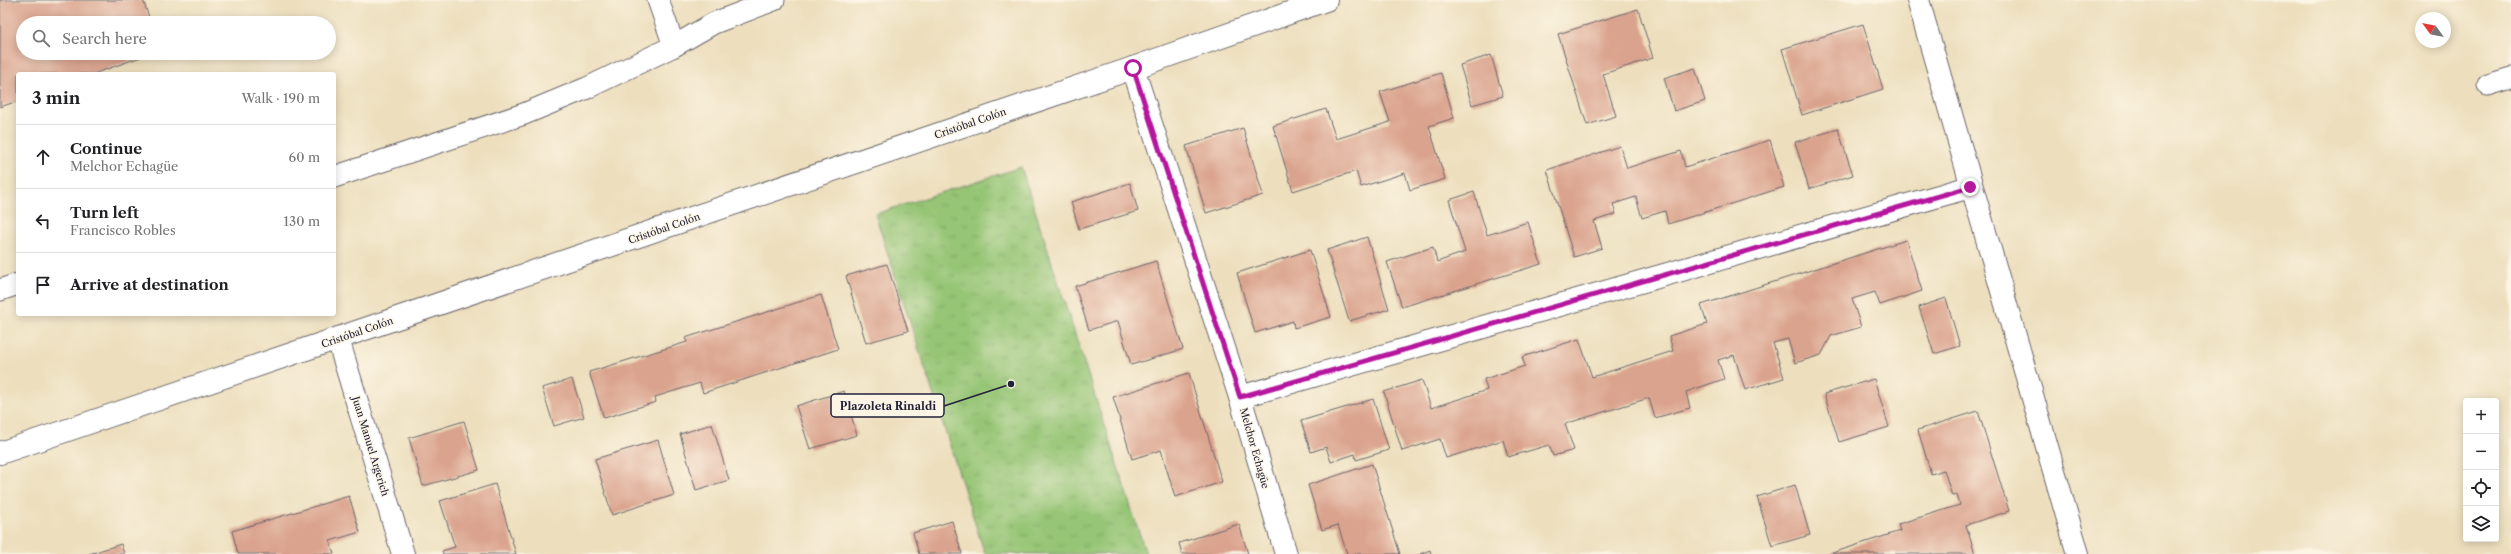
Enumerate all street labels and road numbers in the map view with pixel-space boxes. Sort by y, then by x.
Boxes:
street label: Cristóbal Colón [933,105,1008,142]
street label: Cristóbal Colón [627,210,702,247]
street label: Cristóbal Colón [320,314,395,351]
street label: Juan Manuel Argerich [349,393,392,498]
street label: Melchor Echagüe [1237,406,1272,490]

